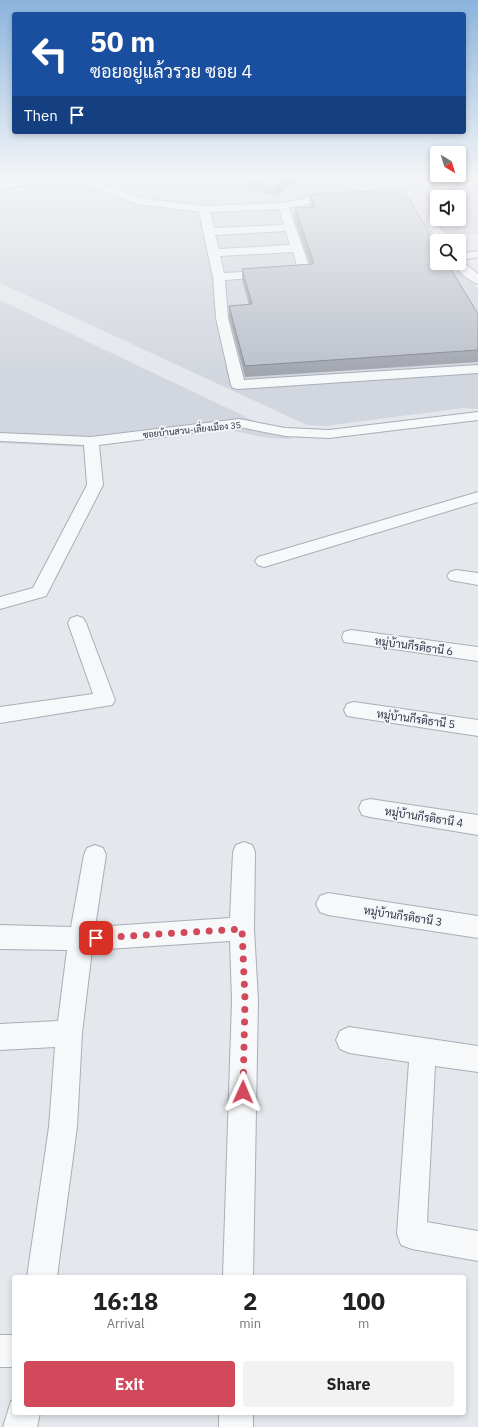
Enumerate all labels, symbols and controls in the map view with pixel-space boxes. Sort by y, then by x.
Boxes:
text: 50 m [90,23,155,60]
icon: left [24,28,76,80]
text: ซอยอยู่แล้วรวย ซอย 4 [90,60,252,83]
icon: arrive [66,104,88,126]
text: Then [24,106,58,125]
north arrow [430,146,466,182]
map controls [430,146,466,270]
button: sound [430,190,466,226]
button: search [430,234,466,270]
street label: ซอยบ้านสวน-เลี่ยงเมือง 35 [142,416,242,440]
street label: หมู่บ้านกีรติธานี 6 [374,633,454,659]
street label: หมู่บ้านกีรติธานี 5 [376,706,456,732]
street label: หมู่บ้านกีรติธานี 4 [384,803,465,831]
street label: หมู่บ้านกีรติธานี 3 [363,902,443,930]
pin [79,921,113,955]
icon: arrive [85,927,107,949]
position arrow [222,1071,264,1113]
text: 16:18 [93,1285,158,1317]
text: 2 [243,1285,257,1317]
text: 100 [342,1285,385,1317]
text: Arrival [107,1315,145,1332]
text: min [239,1315,261,1332]
text: m [358,1315,369,1332]
button: Exit [24,1361,235,1407]
button: Share [243,1361,454,1407]

